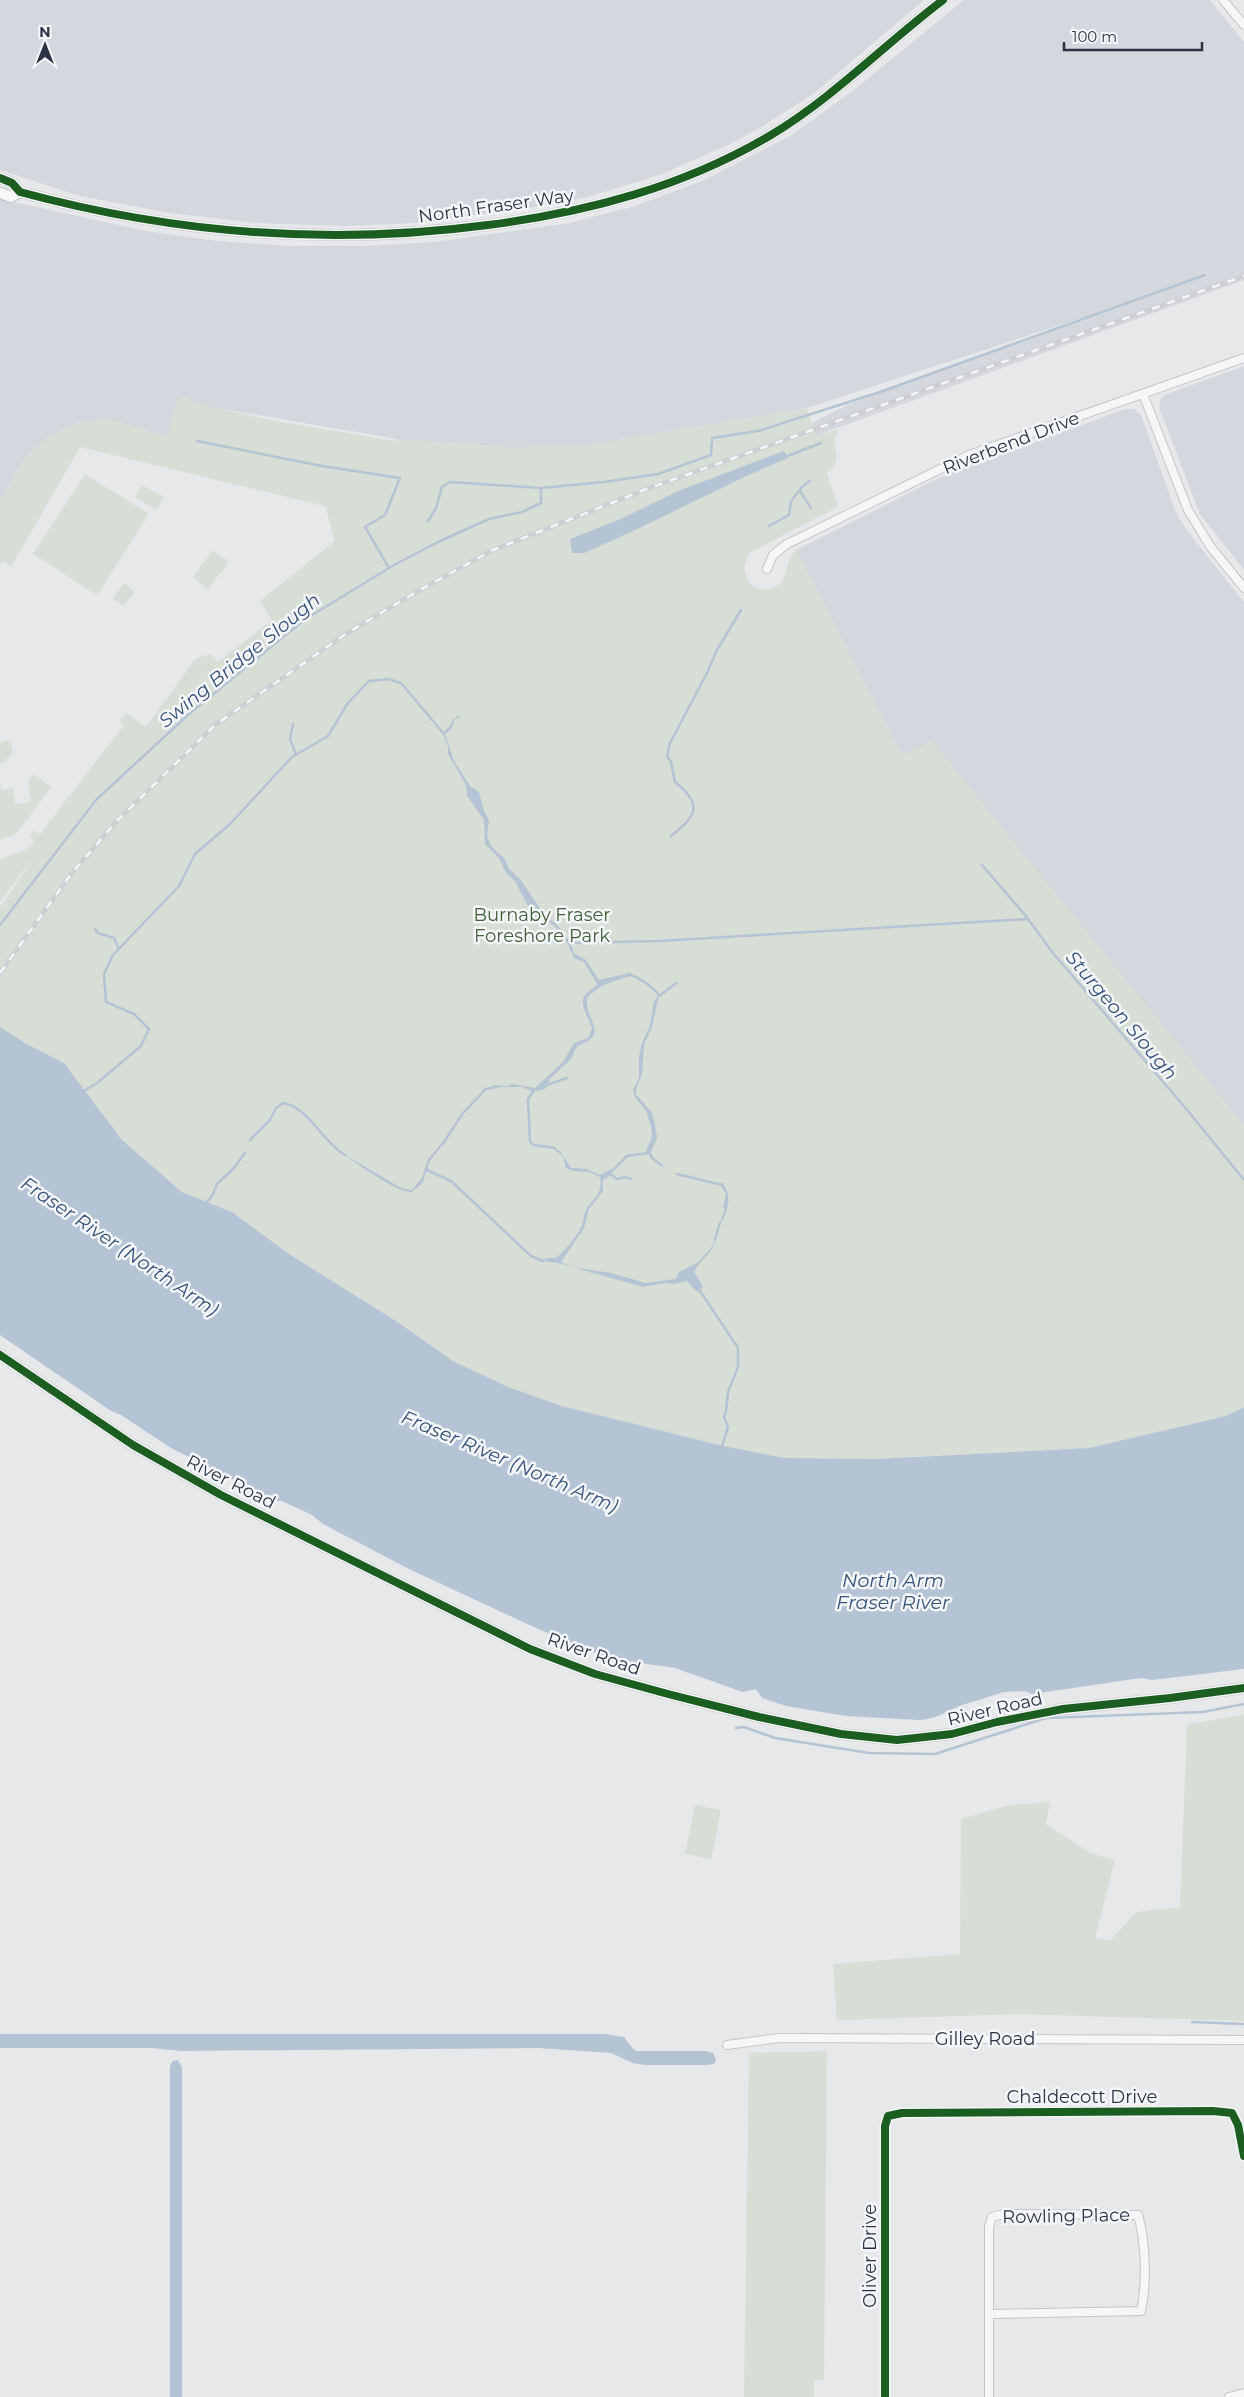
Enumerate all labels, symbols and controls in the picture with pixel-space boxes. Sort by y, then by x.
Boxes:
north arrow [20,20,70,70]
scale bar [1064,20,1202,52]
text: N [39,23,51,41]
text: 100 m [1072,27,1117,46]
street label: North Fraser Way [417,184,575,228]
street label: Riverbend Drive [940,407,1083,479]
water label: Swing Bridge Slough [154,588,325,732]
park label: Burnaby Fraser Foreshore Park [473,904,611,947]
water label: Sturgeon Slough [1061,946,1182,1084]
water label: Fraser River (North Arm) [17,1172,223,1321]
water label: Fraser River (North Arm) [398,1405,622,1518]
street label: River Road [183,1450,279,1514]
water label: North Arm Fraser River [836,1569,950,1614]
street label: River Road [544,1628,644,1680]
street label: River Road [945,1687,1045,1731]
street label: Gilley Road [935,2028,1035,2050]
street label: Chaldecott Drive [1007,2086,1158,2108]
street label: Oliver Drive [859,2204,881,2308]
street label: Rowling Place [1002,2204,1130,2228]

